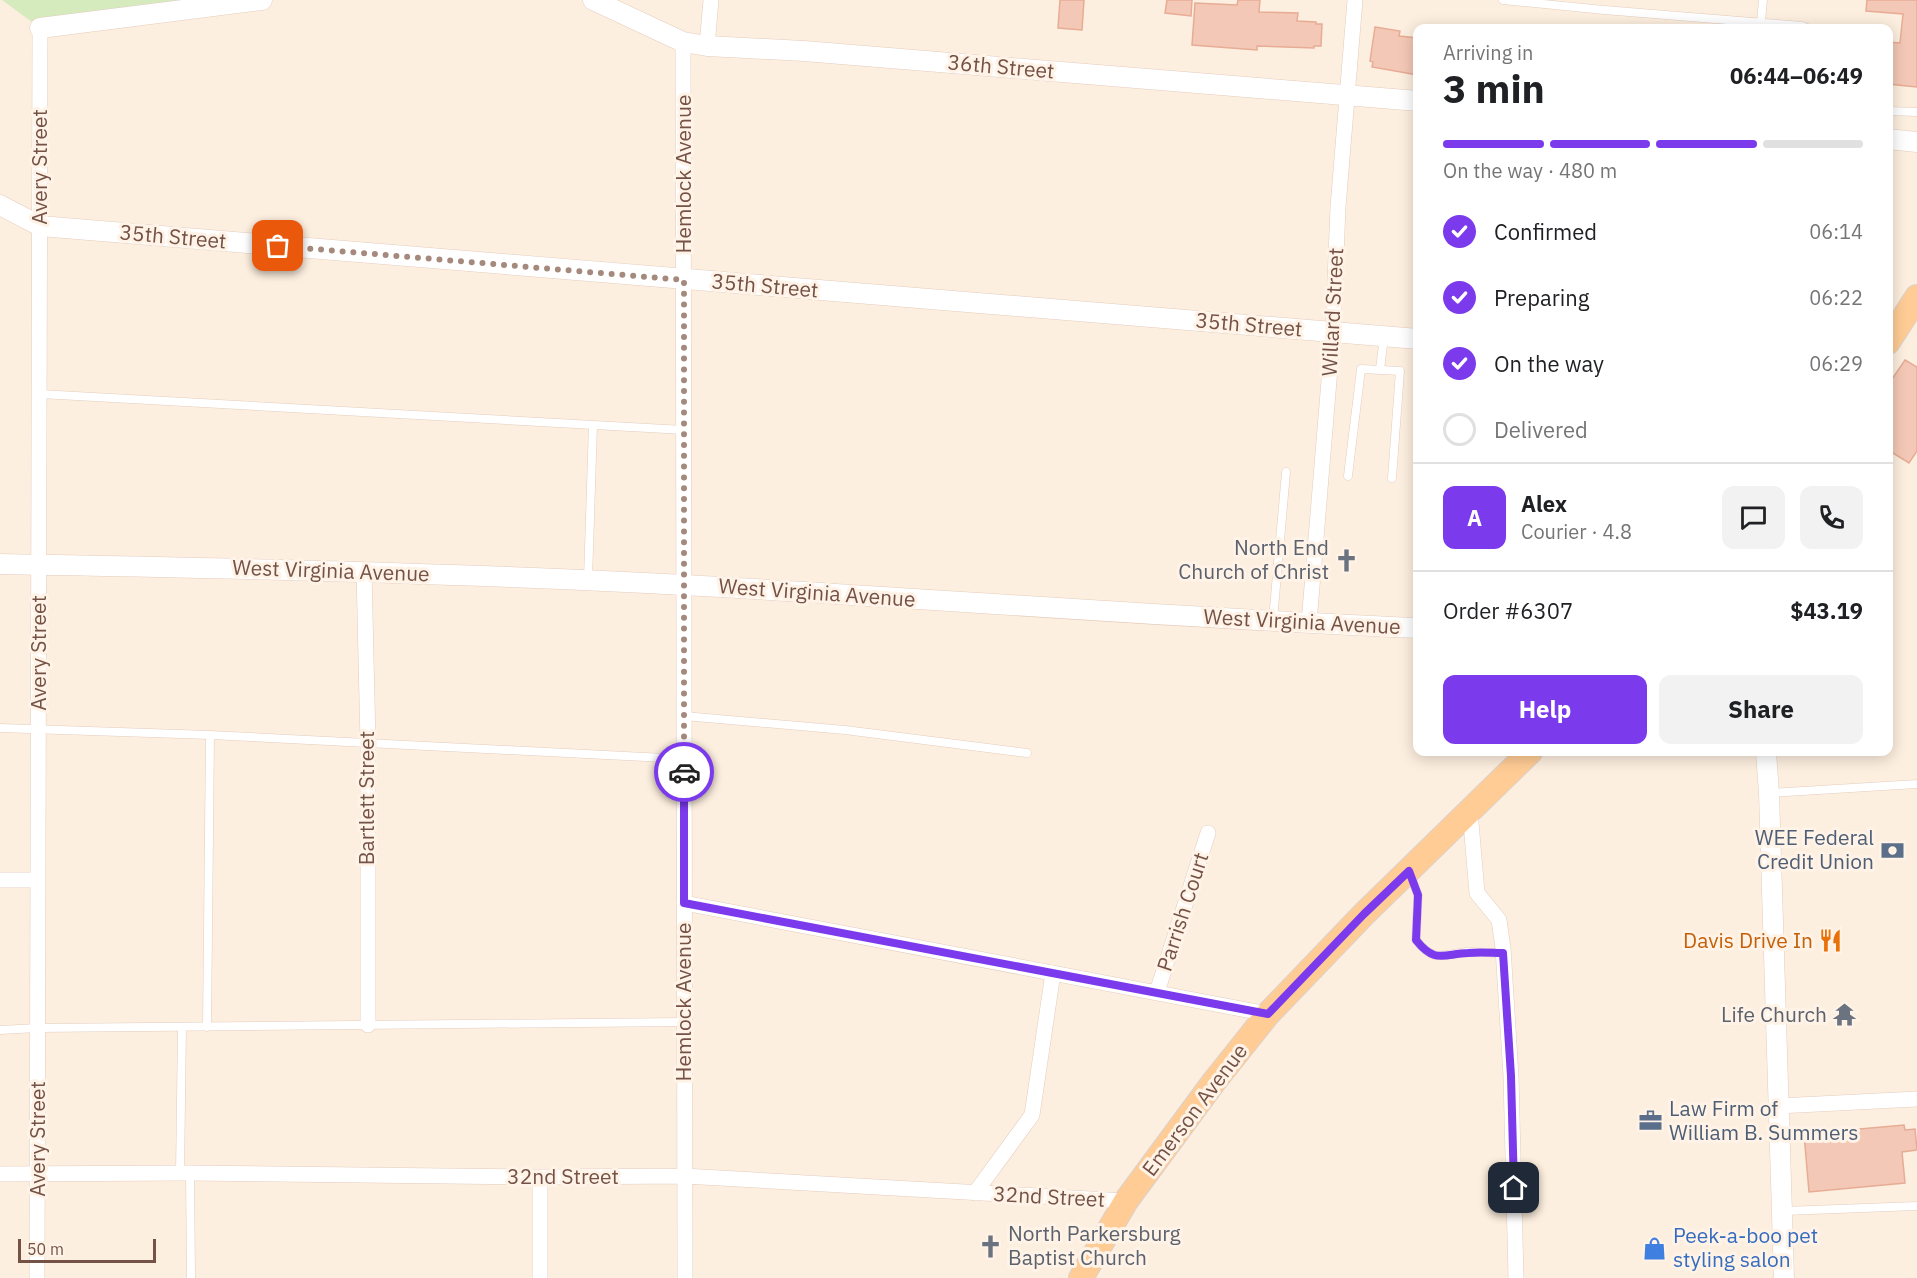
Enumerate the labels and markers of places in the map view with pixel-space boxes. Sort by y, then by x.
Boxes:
pin [252,220,303,271]
place label: North End Church of Christ [1178,533,1329,585]
church icon: North End Church of Christ [1334,547,1360,573]
place label: WEE Federal Credit Union [1755,823,1874,875]
bank icon: WEE Federal Credit Union [1879,837,1905,863]
place label: Davis Drive In [1683,926,1813,954]
restaurant icon: Davis Drive In [1818,928,1844,954]
place label: Life Church [1721,1000,1827,1028]
temple icon: Life Church [1832,1002,1858,1028]
place label: Law Firm of William B. Summers [1669,1094,1858,1146]
office icon: Law Firm of William B. Summers [1638,1108,1664,1134]
pin [1488,1162,1539,1213]
place label: North Parkersburg Baptist Church [1008,1219,1181,1271]
place label: Peek-a-boo pet styling salon [1673,1221,1818,1273]
church icon: North Parkersburg Baptist Church [977,1233,1003,1259]
shop icon: Peek-a-boo pet styling salon [1642,1235,1668,1261]

